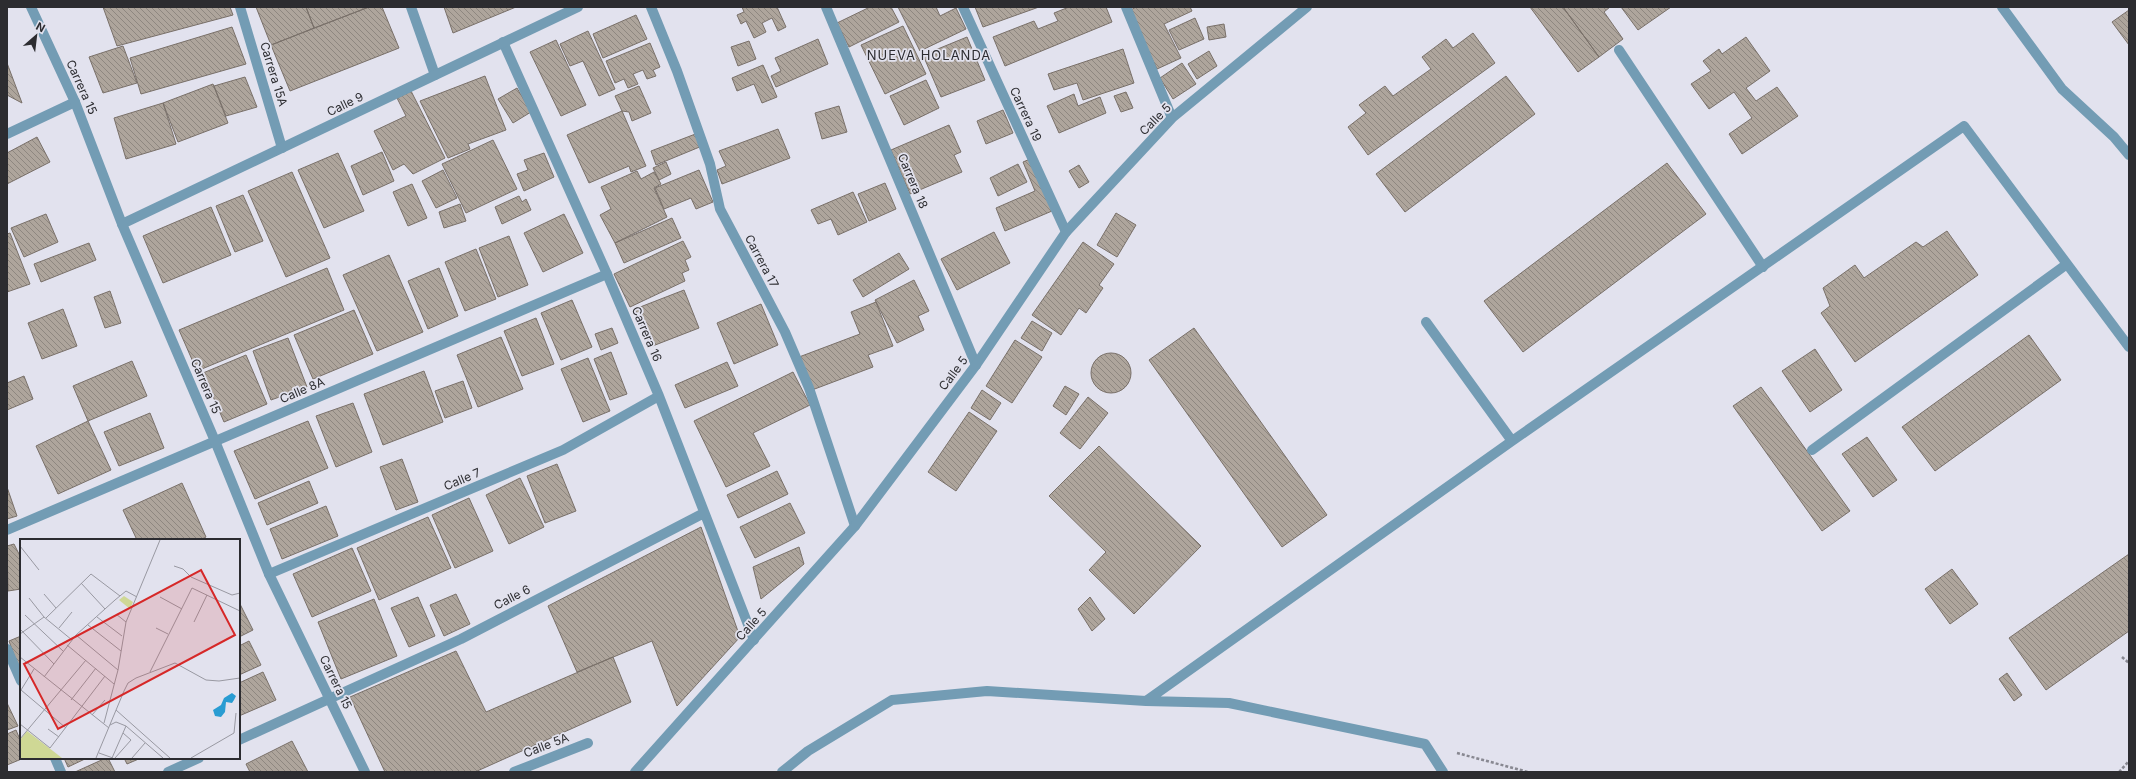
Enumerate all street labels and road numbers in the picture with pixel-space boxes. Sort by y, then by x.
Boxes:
street label: Carrera 15A [257,40,291,108]
street label: Carrera 15 [63,57,101,117]
street label: Carrera 19 [1007,84,1045,144]
street label: Calle 9 [324,89,366,119]
street label: Calle 5 [1136,100,1174,138]
street label: Carrera 18 [895,151,931,211]
street label: Carrera 17 [742,232,782,290]
street label: Carrera 16 [629,304,665,364]
street label: Calle 5 [935,353,971,393]
street label: Carrera 15 [188,356,224,416]
street label: Calle 8A [277,374,327,406]
street label: Calle 7 [441,464,483,493]
street label: Calle 6 [491,581,533,613]
street label: Calle 5 [732,604,770,644]
street label: Carrera 15 [316,652,356,712]
street label: Calle 5A [521,730,571,760]

